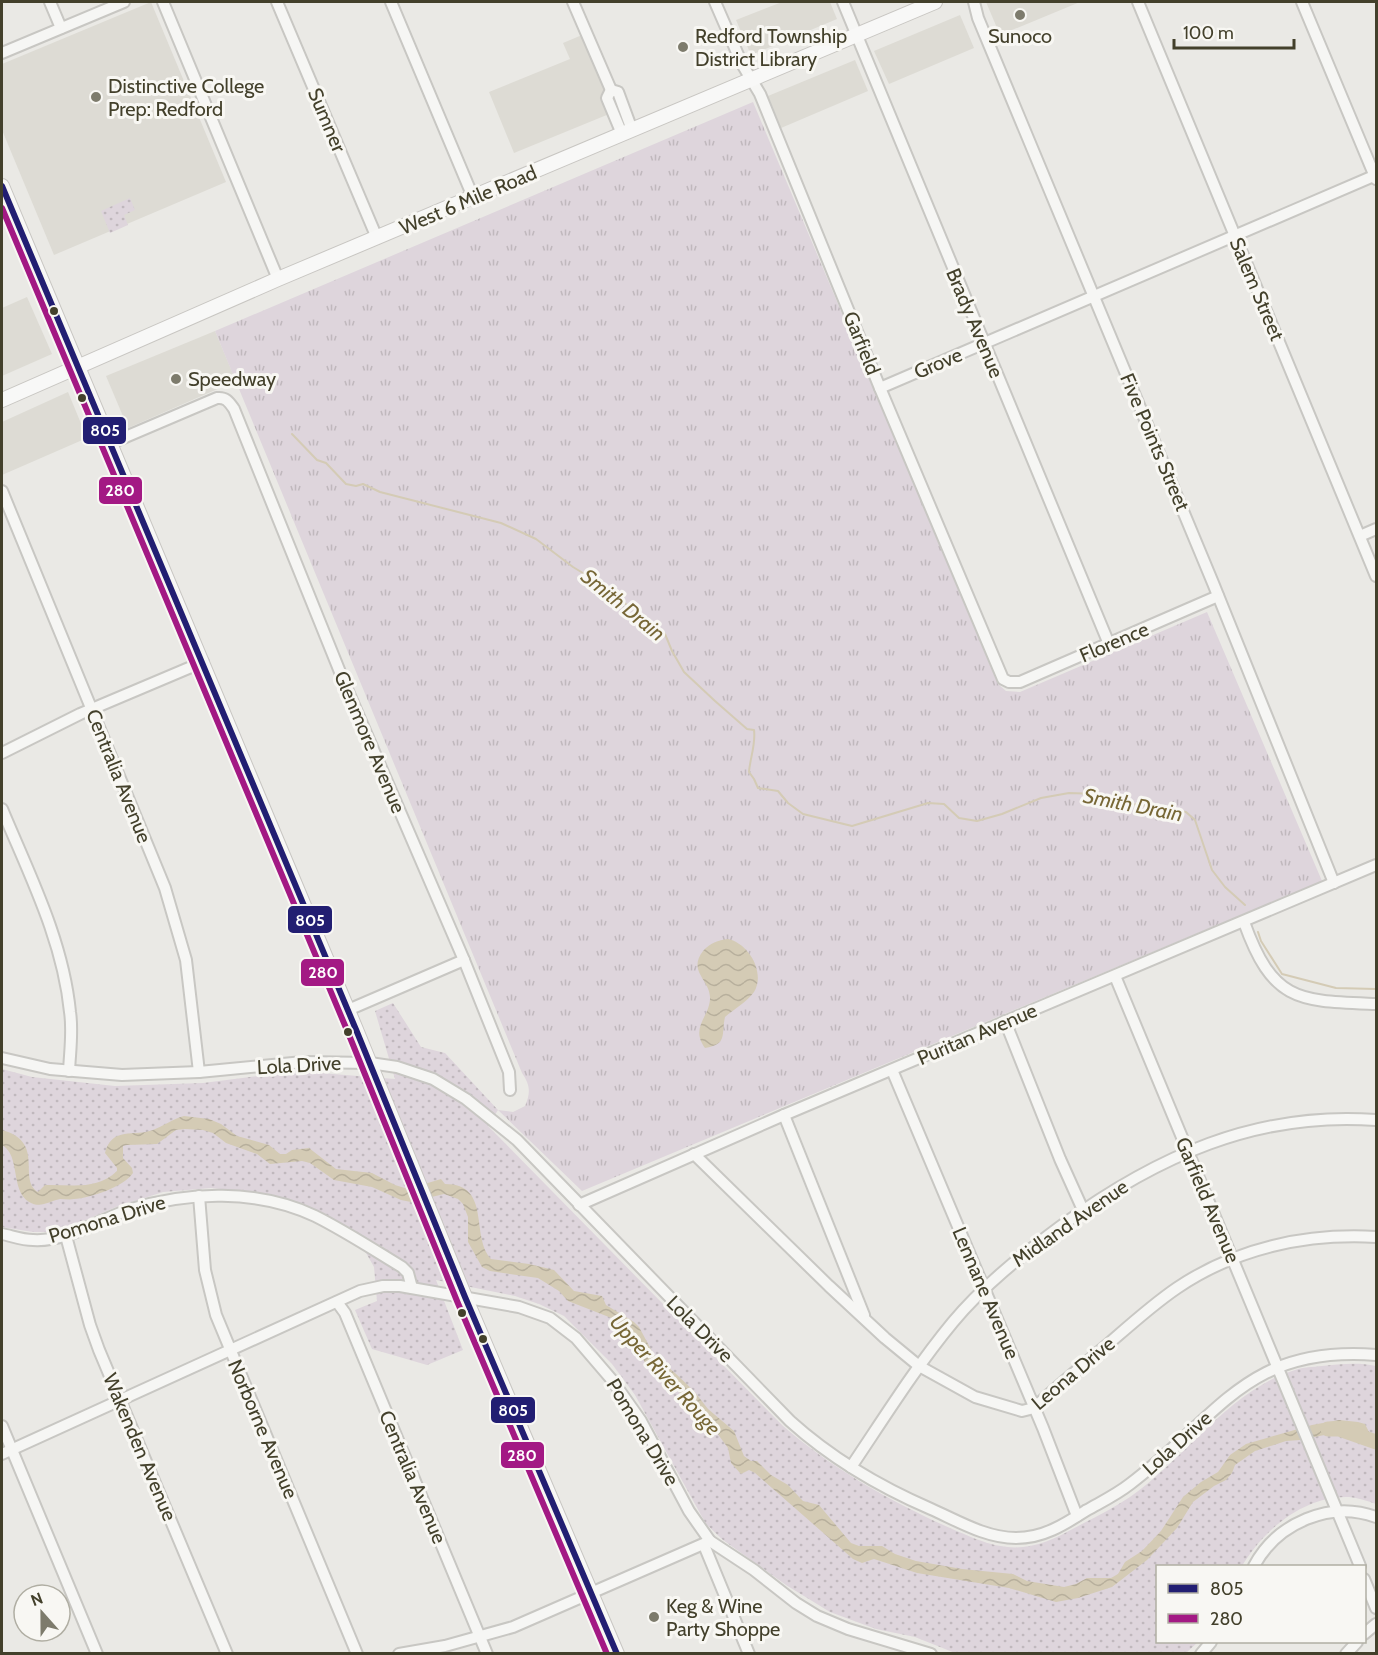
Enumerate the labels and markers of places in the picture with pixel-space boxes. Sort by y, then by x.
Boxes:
marker: Sunoco [1013,8,1027,22]
place label: Redford Township District Library [695,24,847,71]
place label: Sunoco [988,24,1052,48]
marker: Redford Township District Library [676,40,690,54]
place label: Distinctive College Prep: Redford [108,74,264,121]
marker: Distinctive College Prep: Redford [89,90,103,104]
unlabelled marker [48,305,60,317]
place label: Speedway [188,367,276,391]
marker: Speedway [169,372,183,386]
unlabelled marker [76,392,88,404]
unlabelled marker [342,1026,354,1038]
unlabelled marker [456,1307,468,1319]
unlabelled marker [477,1333,489,1345]
place label: Keg & Wine Party Shoppe [666,1594,780,1641]
marker: Keg & Wine Party Shoppe [647,1610,661,1624]

